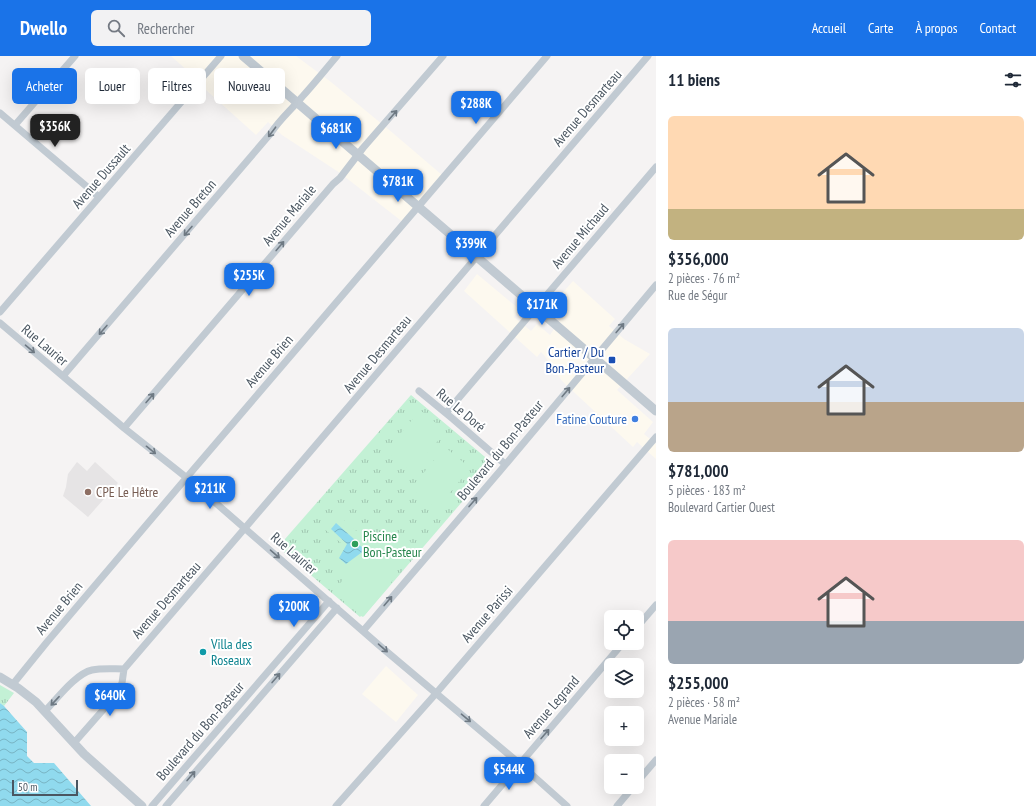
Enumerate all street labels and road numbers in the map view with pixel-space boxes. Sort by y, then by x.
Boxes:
street label: Avenue Desmarteau [549,66,625,150]
street label: Avenue Dussault [68,140,134,212]
street label: Avenue Breton [160,175,220,241]
street label: Avenue Mariale [258,181,320,249]
street label: Avenue Michaud [548,200,612,272]
street label: Avenue Desmarteau [339,311,415,397]
street label: Rue Laurier [18,320,72,370]
street label: Avenue Brien [241,331,297,391]
street label: Rue Le Doré [433,384,489,436]
street label: Boulevard du Bon-Pasteur [453,396,547,504]
street label: Rue Laurier [267,528,321,578]
street label: Avenue Desmarteau [128,558,204,642]
street label: Avenue Brien [32,578,86,638]
street label: Avenue Parissi [457,582,517,646]
street label: Avenue Legrand [519,672,583,742]
street label: Boulevard du Bon-Pasteur [152,678,248,784]

